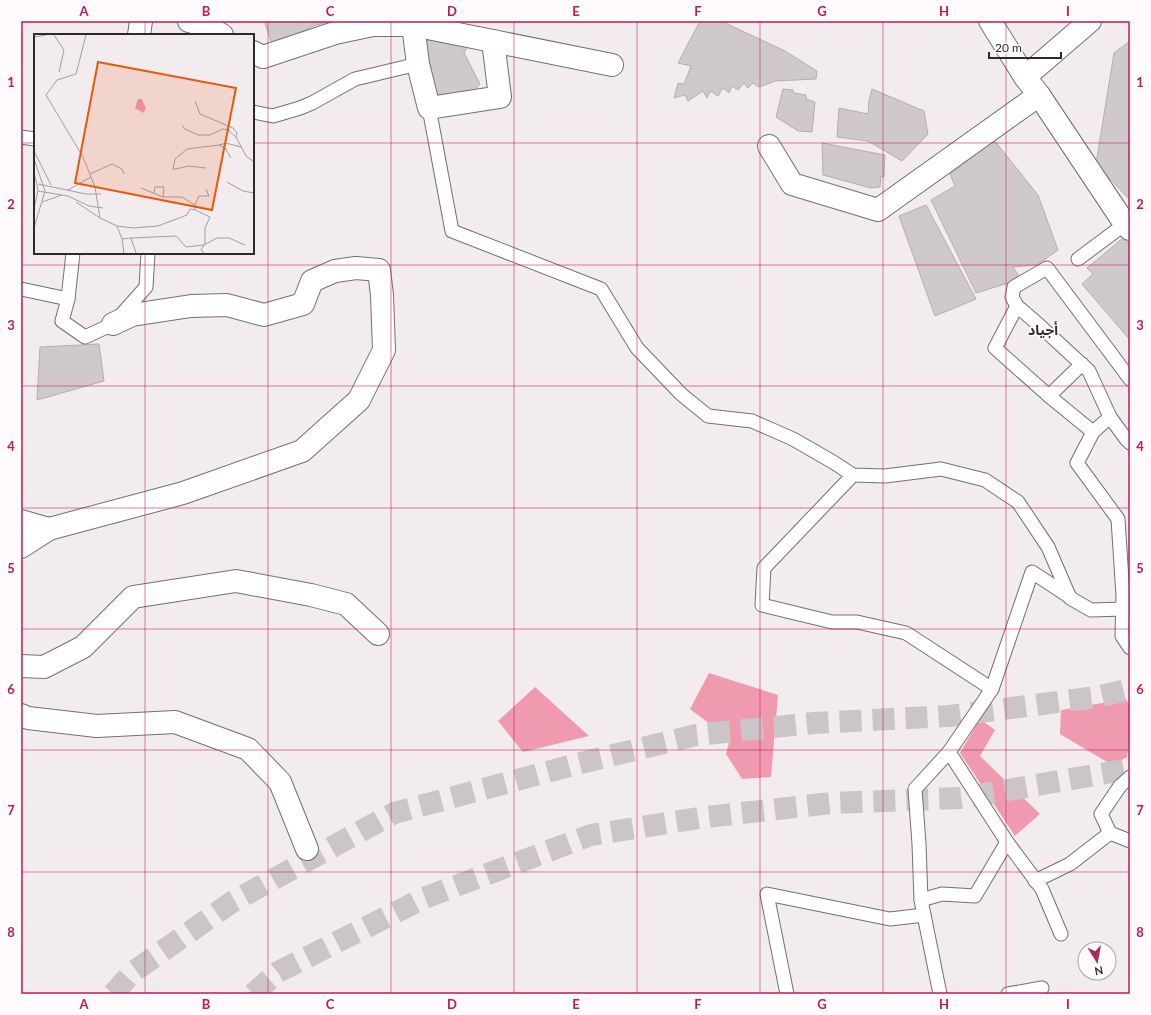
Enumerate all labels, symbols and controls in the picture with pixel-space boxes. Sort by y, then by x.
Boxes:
text: A [78,3,89,19]
text: B [202,3,211,19]
text: C [326,3,335,19]
text: D [447,3,457,19]
text: E [572,3,580,19]
text: F [694,3,702,19]
text: G [817,3,827,19]
text: H [939,3,949,19]
text: I [1066,3,1070,19]
inset map [34,34,254,254]
scale bar [989,34,1061,60]
text: 20 m [995,40,1022,55]
text: 1 [7,74,15,90]
text: 1 [1136,74,1144,90]
text: 2 [7,196,15,212]
text: 2 [1136,196,1144,212]
text: 3 [7,317,15,333]
text: 3 [1136,317,1144,333]
district label: أجياد [1028,321,1058,338]
text: 4 [7,438,15,454]
text: 4 [1136,438,1144,454]
text: 5 [7,560,15,576]
text: 5 [1136,560,1144,576]
text: 6 [7,681,15,697]
text: 6 [1136,681,1144,697]
text: 7 [7,802,15,818]
text: 7 [1136,802,1144,818]
text: 8 [7,924,15,940]
text: 8 [1136,924,1144,940]
north arrow [1077,941,1117,981]
text: N [1094,964,1104,978]
text: A [78,996,89,1012]
text: B [202,996,211,1012]
text: C [326,996,335,1012]
text: D [447,996,457,1012]
text: E [572,996,580,1012]
text: F [694,996,702,1012]
text: G [817,996,827,1012]
text: H [939,996,949,1012]
text: I [1066,996,1070,1012]

